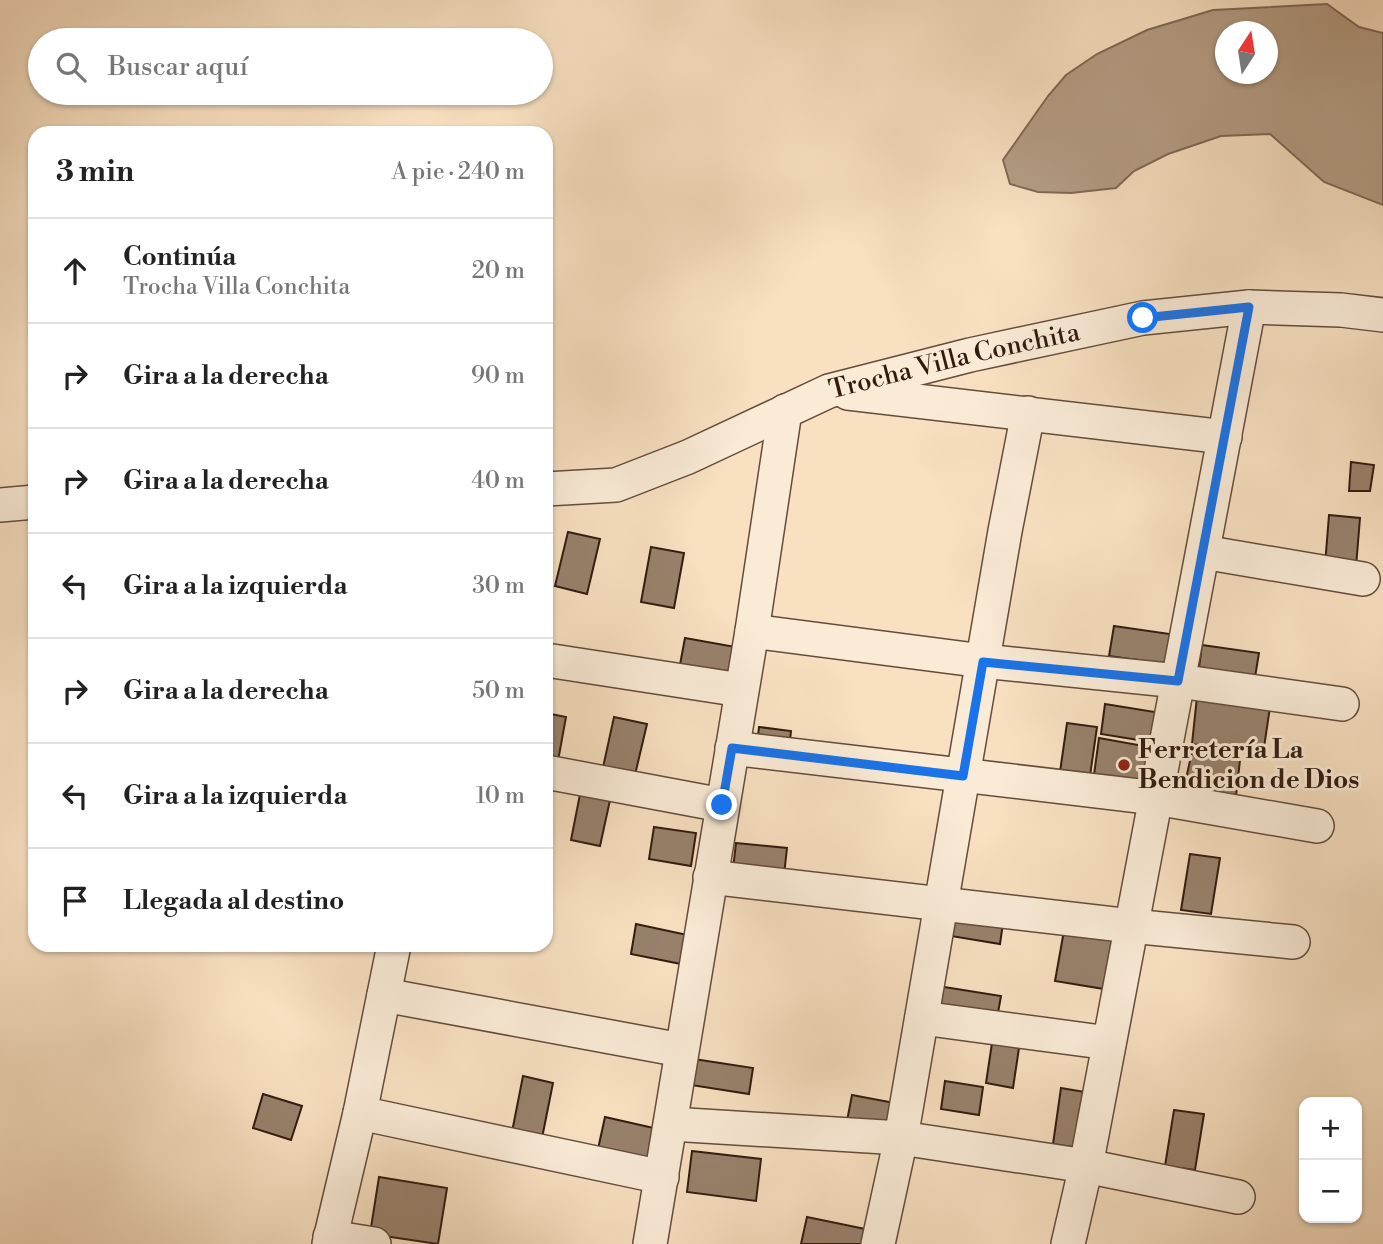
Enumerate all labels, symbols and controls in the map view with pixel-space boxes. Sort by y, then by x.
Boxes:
north arrow [1215,21,1278,84]
search box [28,28,553,105]
icon: search [52,48,90,86]
text: Buscar aquí [108,51,248,83]
text: 3 min [56,153,134,191]
text: A pie · 240 m [392,158,525,186]
text: Continúa [123,241,236,273]
icon: ahead [56,252,94,290]
text: 20 m [472,257,525,285]
text: Trocha Villa Conchita [123,273,350,301]
route start [1127,302,1158,333]
street label: Trocha Villa Conchita [826,316,1084,406]
icon: right [56,357,94,395]
text: Gira a la derecha [123,360,329,392]
text: 90 m [471,362,525,390]
icon: right [56,462,94,500]
text: Gira a la derecha [123,465,329,497]
text: 40 m [471,467,525,495]
icon: left [56,567,94,605]
text: Gira a la izquierda [123,570,347,602]
text: 30 m [472,572,525,600]
icon: right [56,672,94,710]
text: Gira a la derecha [123,675,329,707]
text: 50 m [472,677,525,705]
place label: Ferretería La Bendicion de Dios [1138,734,1359,796]
marker: Ferretería La Bendicion de Dios [1116,757,1132,773]
icon: left [56,777,94,815]
text: Gira a la izquierda [123,780,347,812]
text: 10 m [476,782,525,810]
route end [706,789,737,820]
icon: arrive [56,882,94,920]
text: Llegada al destino [123,885,344,917]
map controls [1299,1097,1362,1223]
button: + [1299,1097,1362,1160]
button: − [1299,1160,1362,1223]

